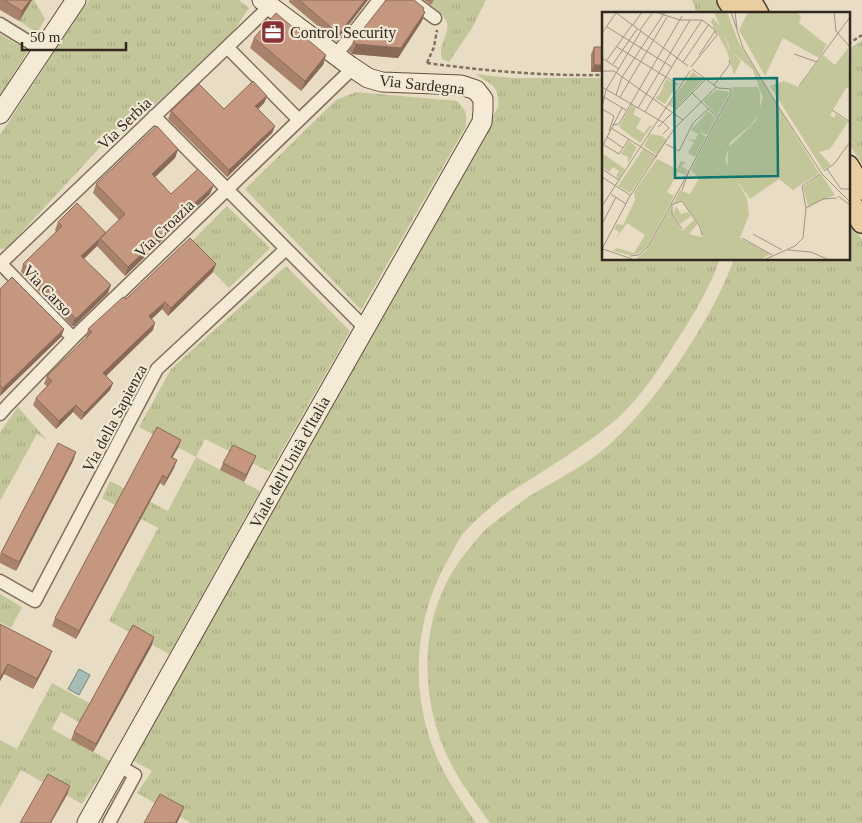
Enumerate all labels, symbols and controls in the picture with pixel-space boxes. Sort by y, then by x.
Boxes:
inset map [602,12,850,260]
office icon: Control Security [260,19,286,45]
scale bar [22,20,126,52]
place label: Control Security [290,24,396,42]
text: 50 m [30,29,61,45]
street label: Via Sardegna [378,72,465,98]
street label: Via Serbia [94,94,154,153]
street label: Via Croazia [131,196,198,261]
street label: Via Carso [19,262,76,319]
street label: Via della Sapienza [79,362,151,475]
street label: Viale dell'Unità d'Italia [246,393,333,531]

